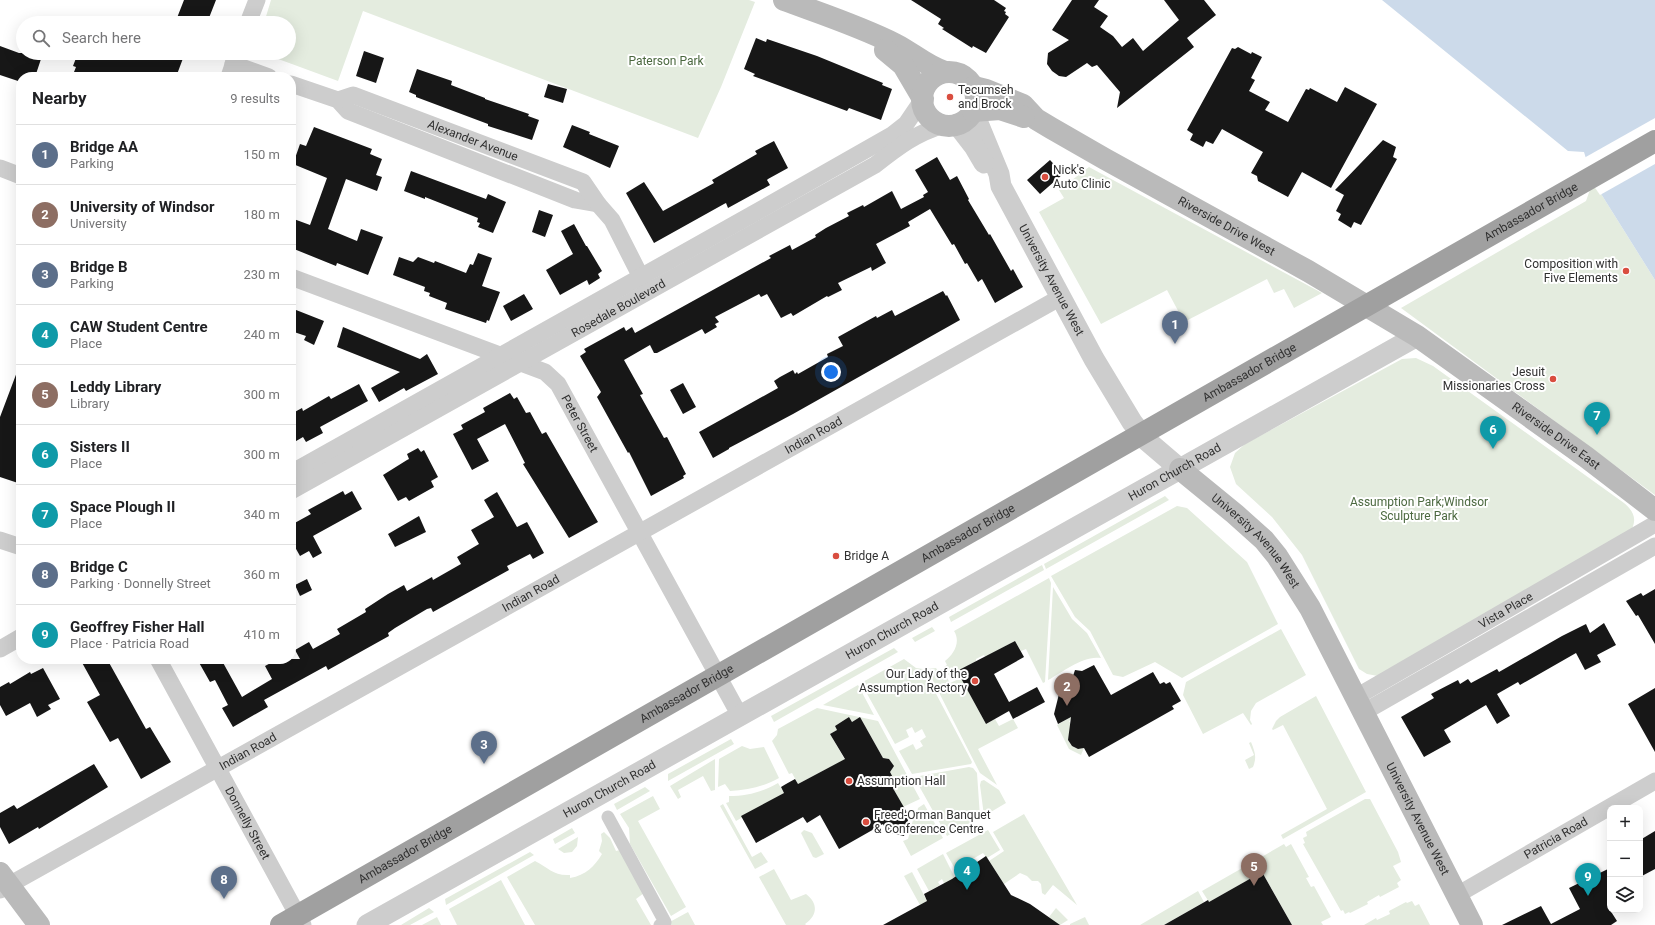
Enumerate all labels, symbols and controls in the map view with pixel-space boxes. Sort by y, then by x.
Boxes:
search box [16,16,296,60]
icon: search [30,27,52,49]
text: Search here [62,29,141,47]
park label: Paterson Park [628,54,705,68]
place label: Tecumseh and Brock [958,83,1014,111]
text: Nearby [32,88,87,108]
text: 9 results [230,91,280,106]
marker: Tecumseh and Brock [945,92,955,102]
street label: Alexander Avenue [426,117,520,164]
text: Bridge AA [70,138,138,156]
text: 1 [41,147,49,162]
text: 150 m [243,147,280,162]
text: Parking [70,156,114,171]
place label: Nick's Auto Clinic [1053,163,1110,191]
marker: Nick's Auto Clinic [1040,172,1050,182]
street label: Ambassador Bridge [1481,180,1580,244]
street label: Riverside Drive West [1176,194,1278,259]
text: University of Windsor [70,198,215,216]
text: 2 [41,207,49,222]
text: 180 m [243,207,280,222]
text: University [70,216,127,231]
street label: University Avenue West [1016,222,1087,338]
place label: Composition with Five Elements [1524,257,1618,285]
text: Bridge B [70,258,127,276]
marker: Composition with Five Elements [1621,266,1631,276]
text: 3 [41,267,49,282]
text: 230 m [243,267,280,282]
text: Parking [70,276,114,291]
street label: Rosedale Boulevard [569,276,668,340]
pin: 1 [1162,311,1188,344]
text: CAW Student Centre [70,318,208,336]
text: 4 [41,327,49,342]
text: 240 m [243,327,280,342]
text: Place [70,336,102,351]
street label: Ambassador Bridge [1200,340,1299,405]
your location [821,362,841,382]
place label: Jesuit Missionaries Cross [1443,365,1545,393]
marker: Jesuit Missionaries Cross [1548,374,1558,384]
text: Leddy Library [70,378,161,396]
text: 5 [41,387,49,402]
text: 300 m [243,387,280,402]
street label: Peter Street [558,393,601,455]
text: Library [70,396,109,411]
street label: Riverside Drive East [1509,399,1603,472]
pin: 7 [1584,402,1610,435]
street label: Indian Road [782,414,845,457]
pin: 6 [1480,416,1506,449]
text: Sisters II [70,438,130,456]
street label: Huron Church Road [1126,440,1223,504]
text: 6 [41,447,49,462]
text: 300 m [243,447,280,462]
text: Place [70,456,102,471]
street label: University Avenue West [1209,491,1303,591]
park label: Assumption Park;Windsor Sculpture Park [1350,495,1488,523]
text: Space Plough II [70,498,175,516]
street label: Ambassador Bridge [919,501,1017,565]
text: 7 [41,507,49,522]
text: 340 m [243,507,280,522]
text: Place [70,516,102,531]
place label: Bridge A [844,549,889,563]
marker: Bridge A [831,551,841,561]
text: Bridge C [70,558,128,576]
text: 8 [41,567,49,582]
text: 360 m [243,567,280,582]
street label: Indian Road [500,572,562,615]
text: Parking · Donnelly Street [70,576,211,591]
street label: Vista Place [1476,589,1535,631]
street label: Huron Church Road [843,599,941,662]
text: Geoffrey Fisher Hall [70,618,204,636]
text: 9 [41,627,49,642]
text: 410 m [243,627,280,642]
text: Place · Patricia Road [70,636,189,651]
street label: Ambassador Bridge [637,661,736,726]
place label: Our Lady of the Assumption Rectory [859,667,967,695]
pin: 2 [1054,673,1080,706]
marker: Our Lady of the Assumption Rectory [970,676,980,686]
street label: Indian Road [217,730,279,773]
pin: 3 [471,731,497,764]
street label: Huron Church Road [561,757,658,821]
street label: University Avenue West [1383,760,1452,878]
place label: Assumption Hall [857,774,945,788]
marker: Assumption Hall [844,776,854,786]
street label: Donnelly Street [222,784,273,862]
map controls [1607,805,1643,913]
button: + [1607,805,1643,841]
place label: Freed-Orman Banquet & Conference Centre [874,808,991,836]
street label: Patricia Road [1521,814,1590,862]
marker: Freed-Orman Banquet & Conference Centre [861,817,871,827]
street label: Ambassador Bridge [356,822,455,886]
button: − [1607,841,1643,877]
pin: 5 [1241,853,1267,886]
pin: 4 [954,857,980,890]
pin: 9 [1575,863,1601,896]
pin: 8 [211,866,237,899]
button: layers [1607,877,1643,913]

